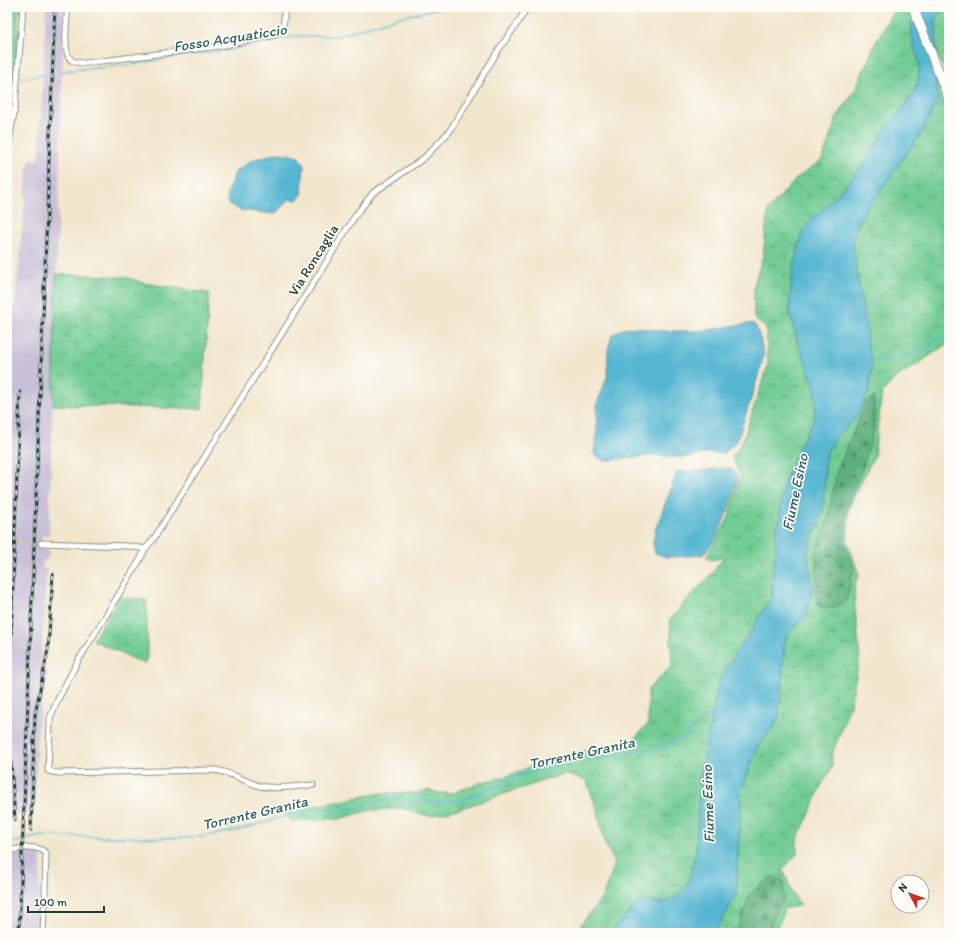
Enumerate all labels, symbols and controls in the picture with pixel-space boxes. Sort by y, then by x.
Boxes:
water label: Fosso Acquaticcio [172,20,289,56]
street label: Via Roncaglia [285,221,343,299]
water label: Fiume Esino [778,452,812,532]
water label: Torrente Granita [527,733,637,773]
water label: Fiume Esino [698,764,718,843]
water label: Torrente Granita [201,792,310,834]
north arrow [890,874,930,914]
text: N [895,881,910,895]
scale bar [28,888,104,914]
text: 100 m [34,895,67,909]

